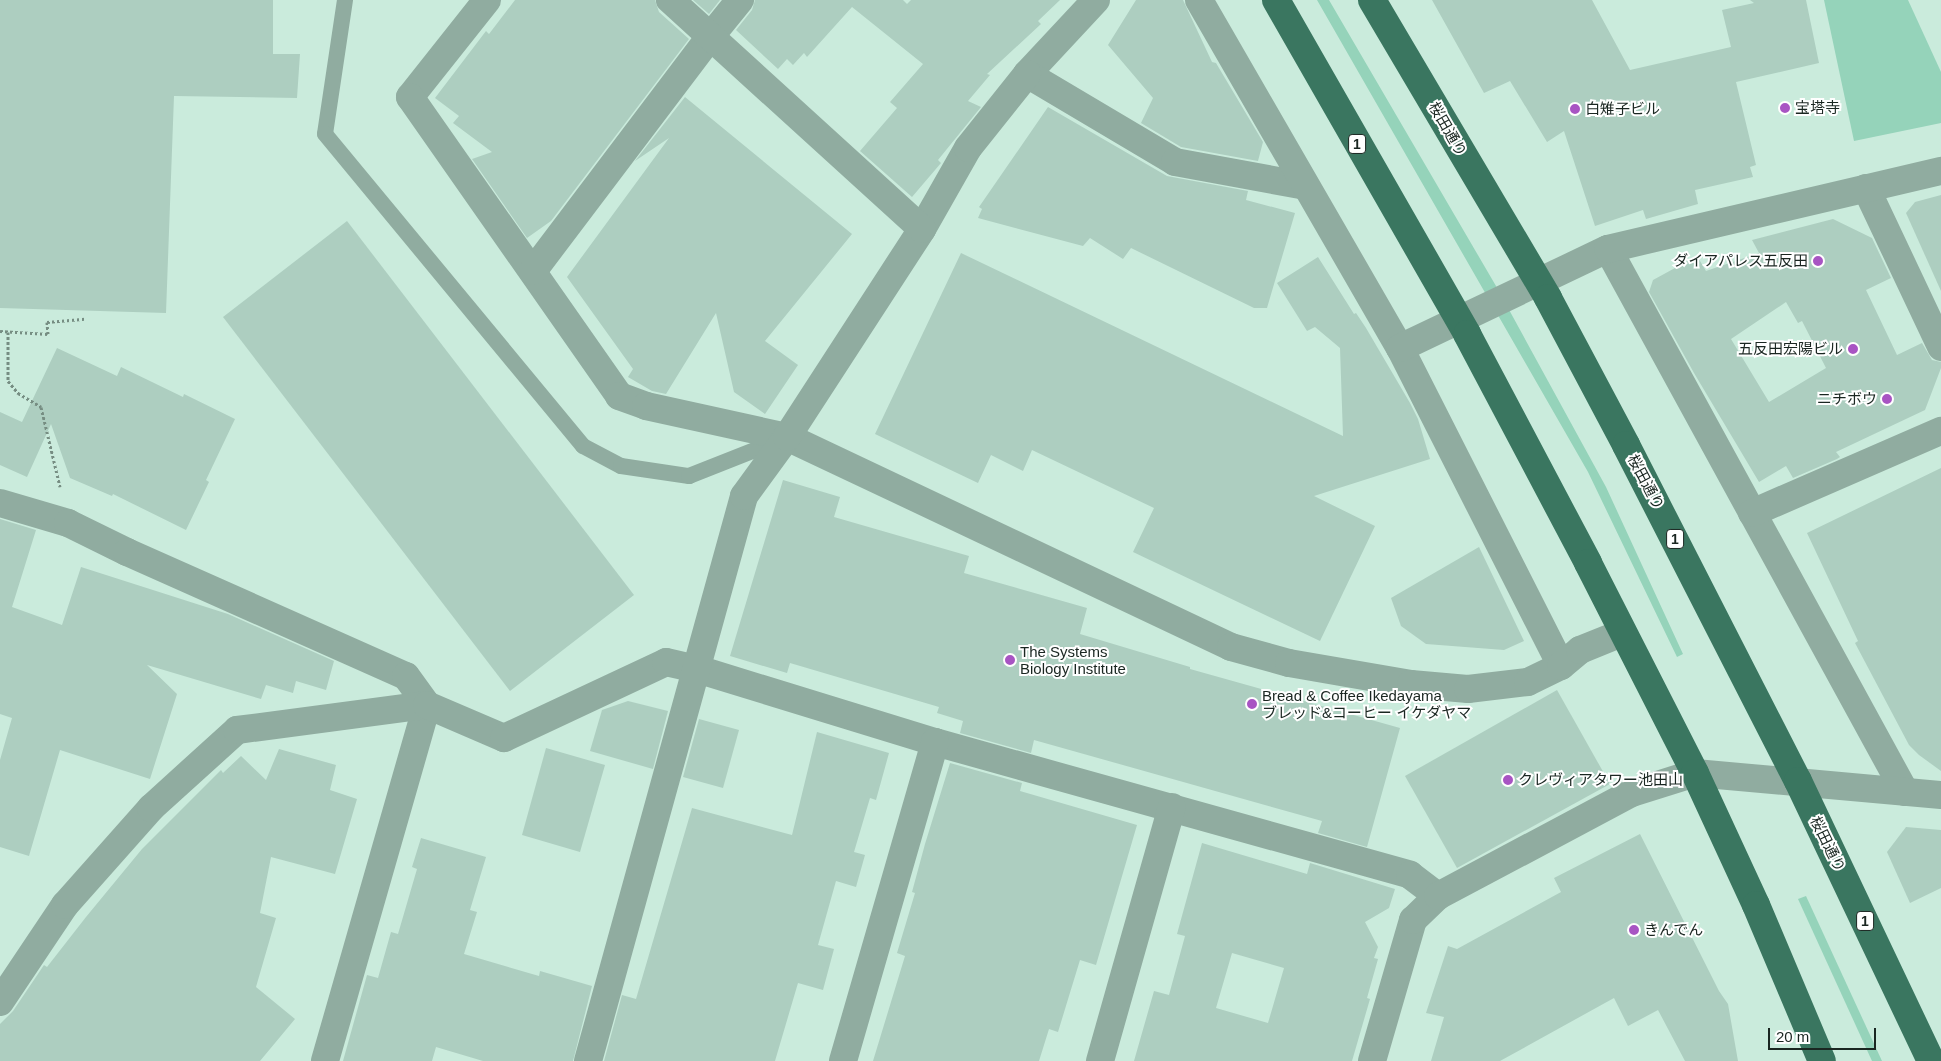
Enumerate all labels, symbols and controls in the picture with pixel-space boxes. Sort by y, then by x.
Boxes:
street label: 桜田通り [1425,99,1471,159]
place label: 宝塔寺 [1795,99,1840,117]
place label: 白雉子ビル [1585,100,1660,118]
marker: 宝塔寺 [1779,102,1791,114]
marker: 白雉子ビル [1569,103,1581,115]
road number: 1 [1347,132,1367,156]
place label: ダイアパレス五反田 [1673,252,1808,270]
marker: ダイアパレス五反田 [1812,255,1824,267]
place label: 五反田宏陽ビル [1738,340,1843,358]
marker: 五反田宏陽ビル [1847,343,1859,355]
place label: ニチボウ [1817,390,1877,408]
marker: ニチボウ [1881,393,1893,405]
street label: 桜田通り [1624,451,1668,513]
road number: 1 [1665,528,1685,550]
place label: The Systems Biology Institute [1020,642,1126,677]
marker: The Systems Biology Institute [1004,654,1016,666]
place label: Bread & Coffee Ikedayama ブレッド&コーヒー イケダヤマ [1262,686,1471,721]
marker: Bread & Coffee Ikedayama ブレッド&コーヒー イケダヤマ [1246,698,1258,710]
place label: クレヴィアタワー池田山 [1518,771,1683,789]
marker: クレヴィアタワー池田山 [1502,774,1514,786]
street label: 桜田通り [1807,813,1849,875]
road number: 1 [1855,909,1875,932]
place label: きんでん [1644,921,1704,939]
marker: きんでん [1628,924,1640,936]
scale bar [1771,1018,1878,1050]
text: 20 m [1776,1028,1809,1045]

